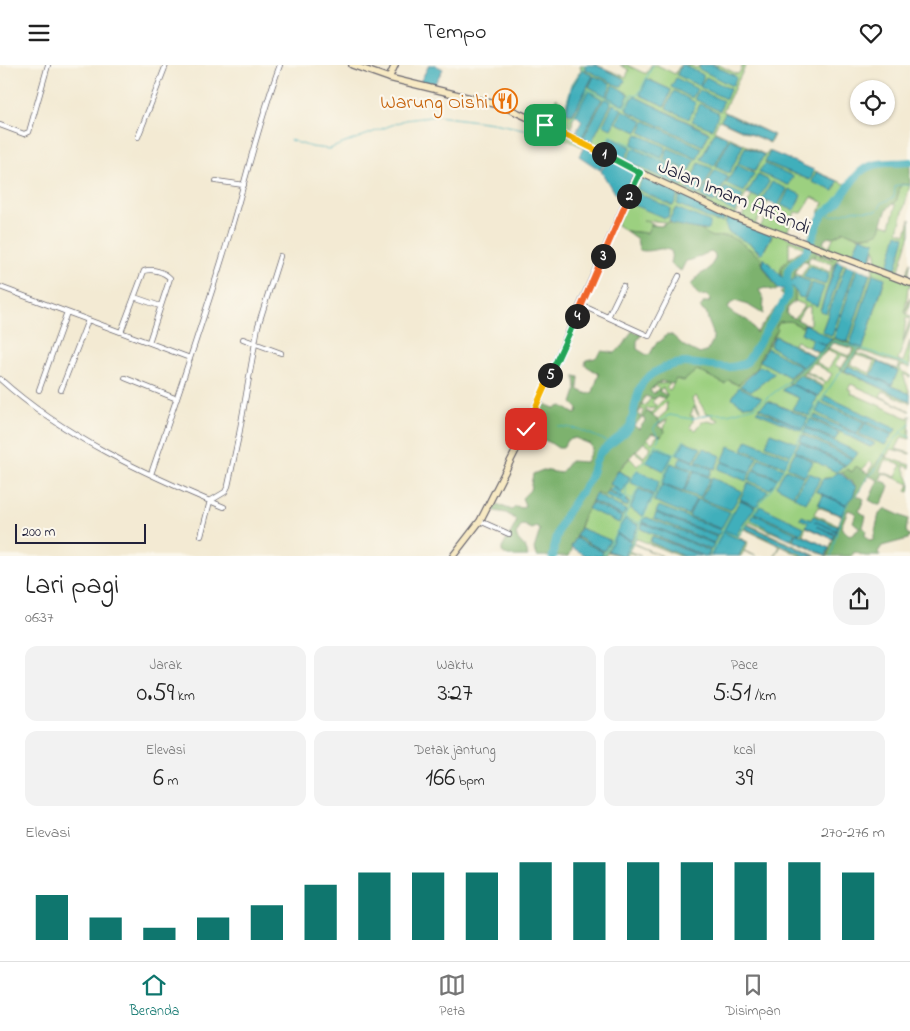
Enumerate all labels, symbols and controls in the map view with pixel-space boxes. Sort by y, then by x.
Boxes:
text: Tempo [424,17,486,49]
icon: menu [25,19,53,47]
icon: heart [857,19,885,47]
map controls [850,80,895,125]
button: locate [850,80,895,125]
restaurant icon: Warung Oishi [492,88,518,114]
place label: Warung Oishi [380,89,488,119]
pin [524,104,566,146]
icon: arrive [531,111,559,139]
pin: 1 [592,141,616,167]
text: 1 [602,144,607,165]
street label: Jalan Imam Affandi [653,153,815,244]
pin: 2 [616,183,642,209]
text: 2 [626,186,633,207]
pin: 3 [590,243,616,269]
text: 3 [601,246,606,267]
pin: 4 [564,303,590,329]
text: 4 [575,306,580,327]
pin: 5 [538,363,562,387]
text: 5 [546,365,555,386]
pin [505,408,547,450]
icon: check [512,415,540,443]
scale bar [15,521,146,544]
text: 200 m [22,522,55,543]
text: Lari pagi [25,566,119,607]
button: share [833,573,885,625]
text: 06:37 [25,606,54,630]
text: Jarak [149,655,182,676]
text: Waktu [436,655,474,676]
text: Pace [731,655,758,676]
text: 0.59 [137,676,174,712]
text: 3:27 [437,676,473,712]
text: 5:51 [713,676,751,712]
text: km [174,686,195,707]
text: /km [751,686,776,707]
text: Elevasi [146,740,186,761]
text: Detak jantung [414,740,496,761]
text: kcal [733,740,755,761]
text: 6 [153,761,164,797]
text: 166 [425,761,455,797]
text: 39 [735,761,753,797]
text: m [164,771,178,792]
text: bpm [455,771,485,792]
text: Elevasi [25,821,70,845]
text: 270–276 m [821,821,885,845]
tab: Beranda [129,971,179,1022]
tab: Peta [438,971,466,1022]
tab: Disimpan [725,971,781,1022]

